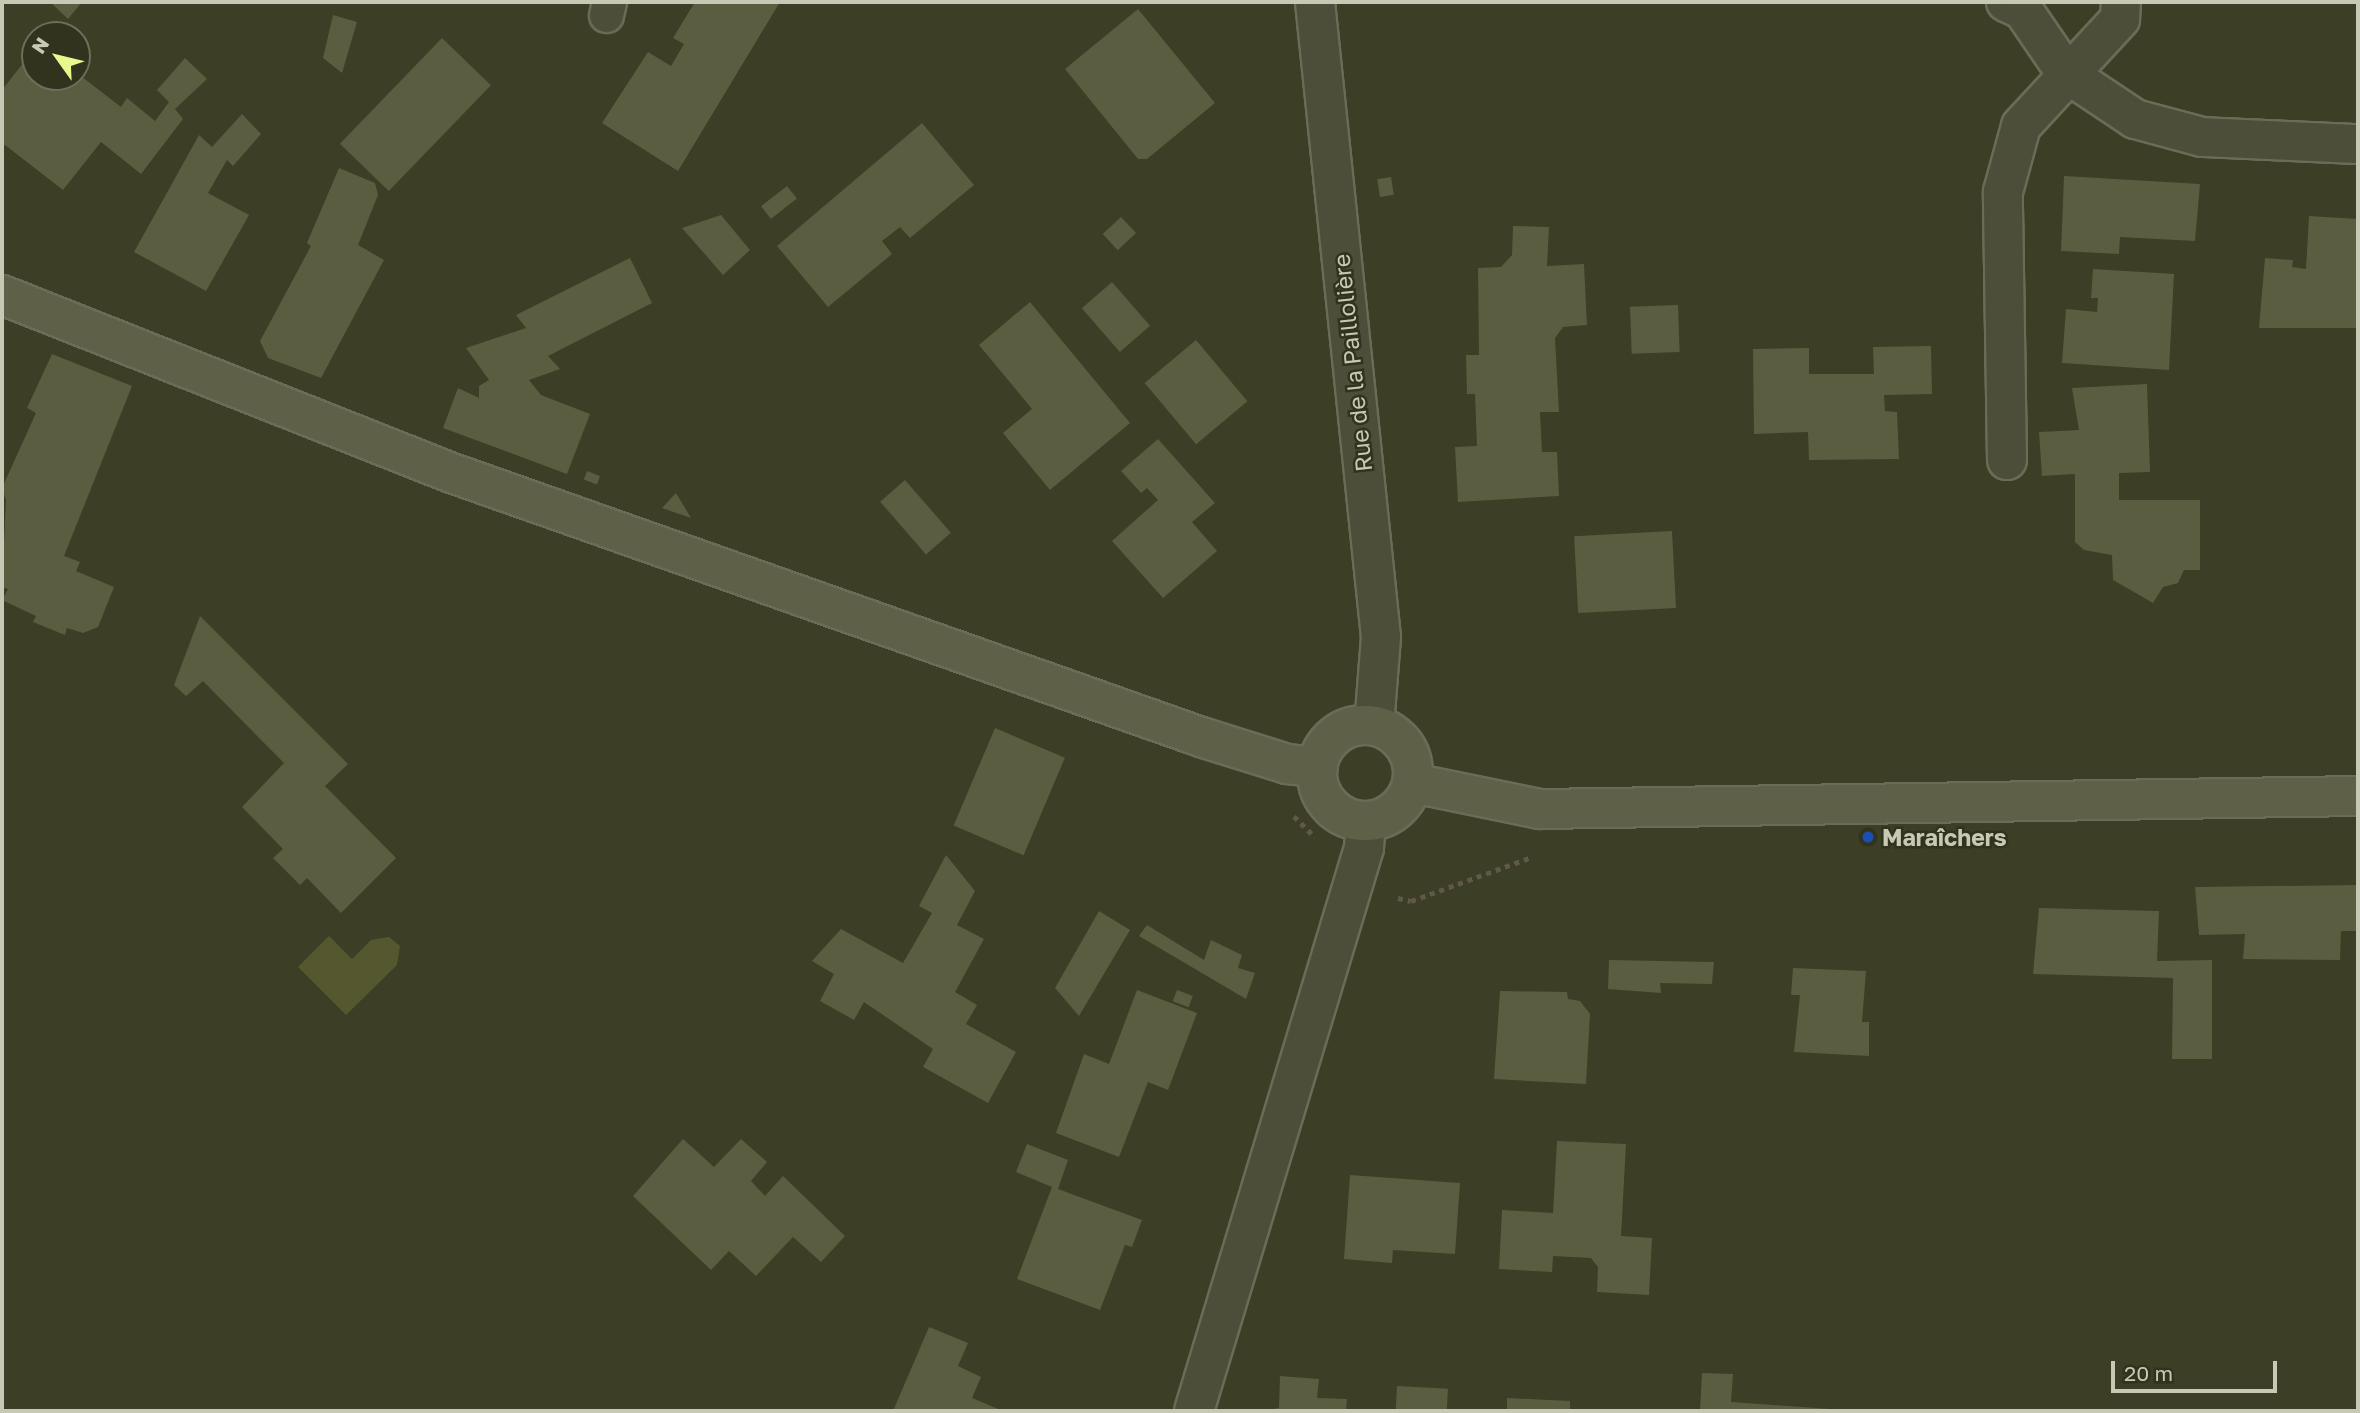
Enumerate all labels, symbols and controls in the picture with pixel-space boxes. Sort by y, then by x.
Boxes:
north arrow [21,21,91,91]
text: N [26,33,53,58]
street label: Rue de la Paillolière [1327,253,1377,473]
place label: Maraîchers [1882,823,2007,851]
marker: Maraîchers [1860,829,1876,845]
scale bar [2115,1346,2281,1390]
text: 20 m [2124,1360,2173,1386]

